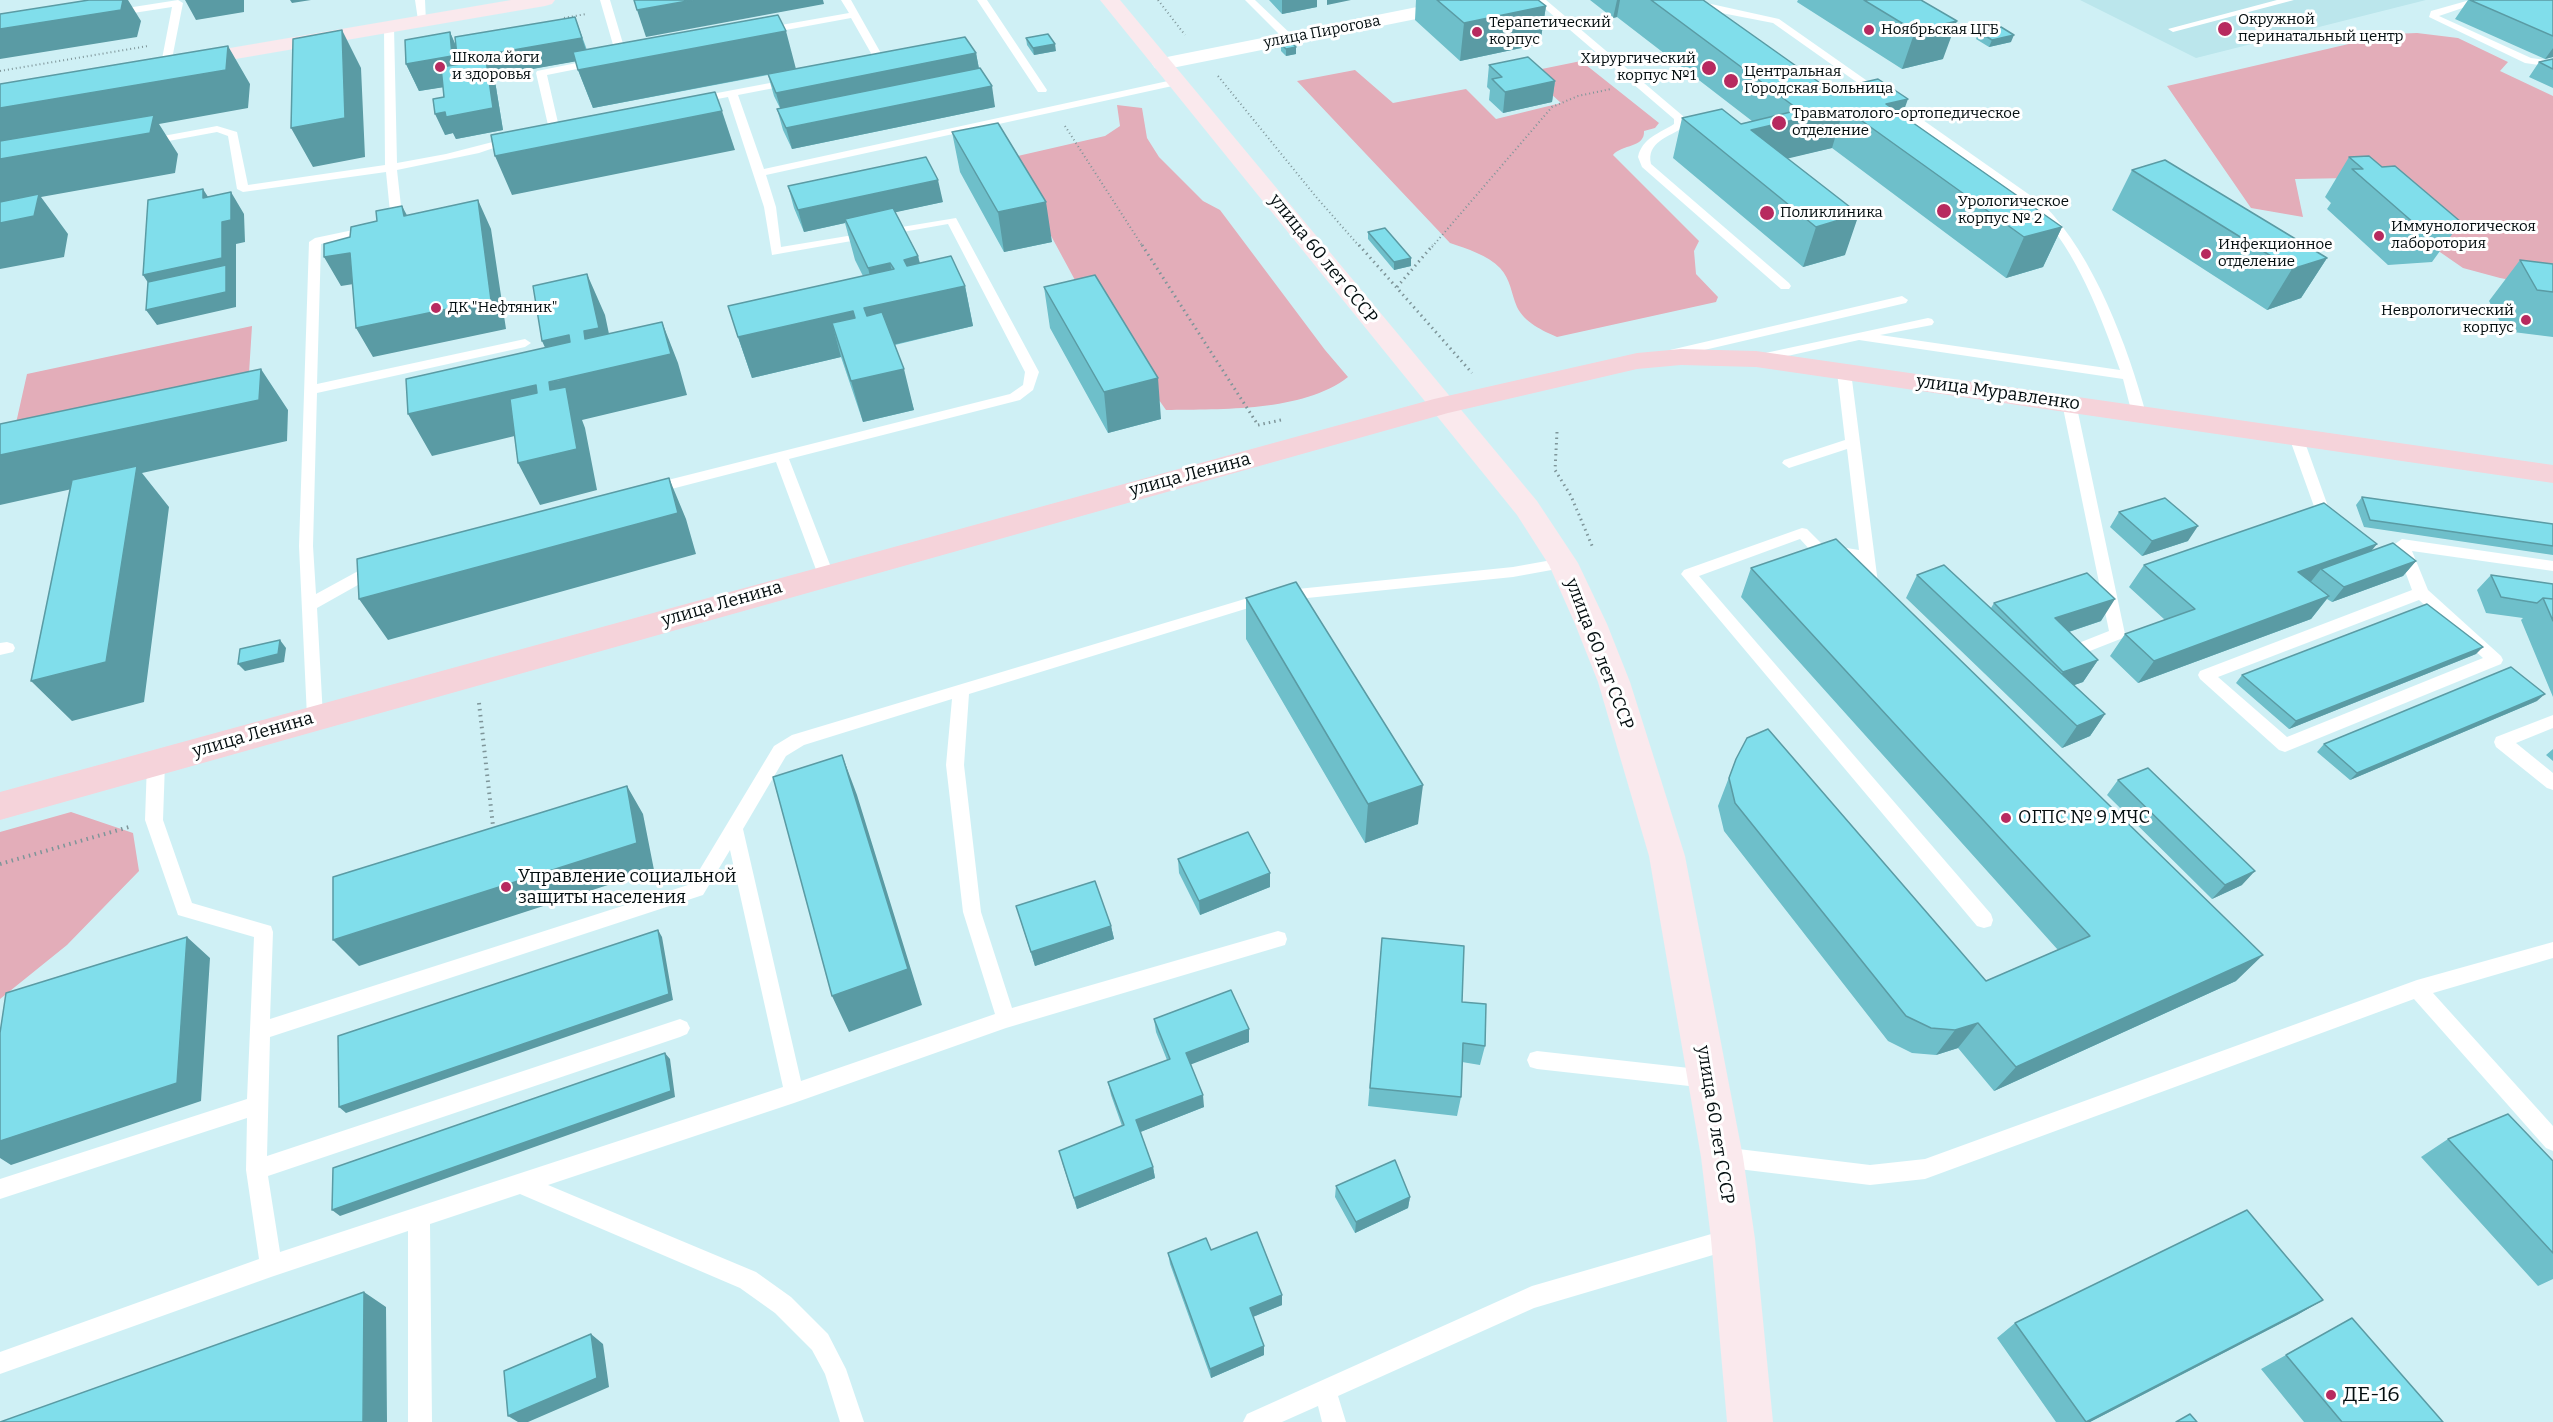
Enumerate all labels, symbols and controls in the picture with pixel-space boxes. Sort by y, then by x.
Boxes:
place label: Окружной перинатальный центр [2238,11,2403,46]
street label: улица Пирогова [1262,12,1382,52]
place label: Терапетический корпус [1489,14,1611,49]
marker: Окружной перинатальный центр [2216,20,2234,38]
place label: Ноябрьская ЦГБ [1881,21,1999,39]
marker: Ноябрьская ЦГБ [1862,23,1876,37]
marker: Терапетический корпус [1470,25,1484,39]
place label: Школа йоги и здоровья [452,49,540,84]
place label: Хирургический корпус №1 [1581,50,1696,85]
marker: Хирургический корпус №1 [1700,59,1718,77]
marker: Школа йоги и здоровья [433,60,447,74]
place label: Центральная Городская Больница [1744,63,1893,98]
marker: Центральная Городская Больница [1722,72,1740,90]
place label: Травматолого-ортопедическое отделение [1792,105,2020,140]
marker: Травматолого-ортопедическое отделение [1770,114,1788,132]
street label: улица 60 лет СССР [1264,190,1382,328]
place label: Урологическое корпус № 2 [1958,193,2069,228]
marker: Урологическое корпус № 2 [1935,202,1953,220]
marker: Поликлиника [1758,204,1776,222]
place label: Поликлиника [1780,204,1883,222]
place label: Иммунологическоя лаборотория [2391,218,2536,253]
marker: Иммунологическоя лаборотория [2372,229,2386,243]
place label: Инфекционное отделение [2218,236,2332,271]
marker: Инфекционное отделение [2199,247,2213,261]
place label: ДК "Нефтяник" [448,299,558,317]
marker: ДК "Нефтяник" [429,301,443,315]
place label: Неврологический корпус [2381,302,2514,337]
marker: Неврологический корпус [2519,313,2533,327]
street label: улица Муравленко [1915,371,2081,415]
street label: улица Ленина [1127,448,1253,502]
street label: улица 60 лет СССР [1560,575,1638,733]
street label: улица Ленина [659,576,785,632]
street label: улица Ленина [190,707,316,763]
place label: ОГПС № 9 МЧС [2018,807,2150,829]
marker: ОГПС № 9 МЧС [1999,811,2013,825]
place label: Управление социальной защиты населения [518,866,736,908]
marker: Управление социальной защиты населения [499,880,513,894]
street label: улица 60 лет СССР [1692,1044,1738,1206]
place label: ДЕ-16 [2343,1382,2400,1408]
marker: ДЕ-16 [2324,1388,2338,1402]

